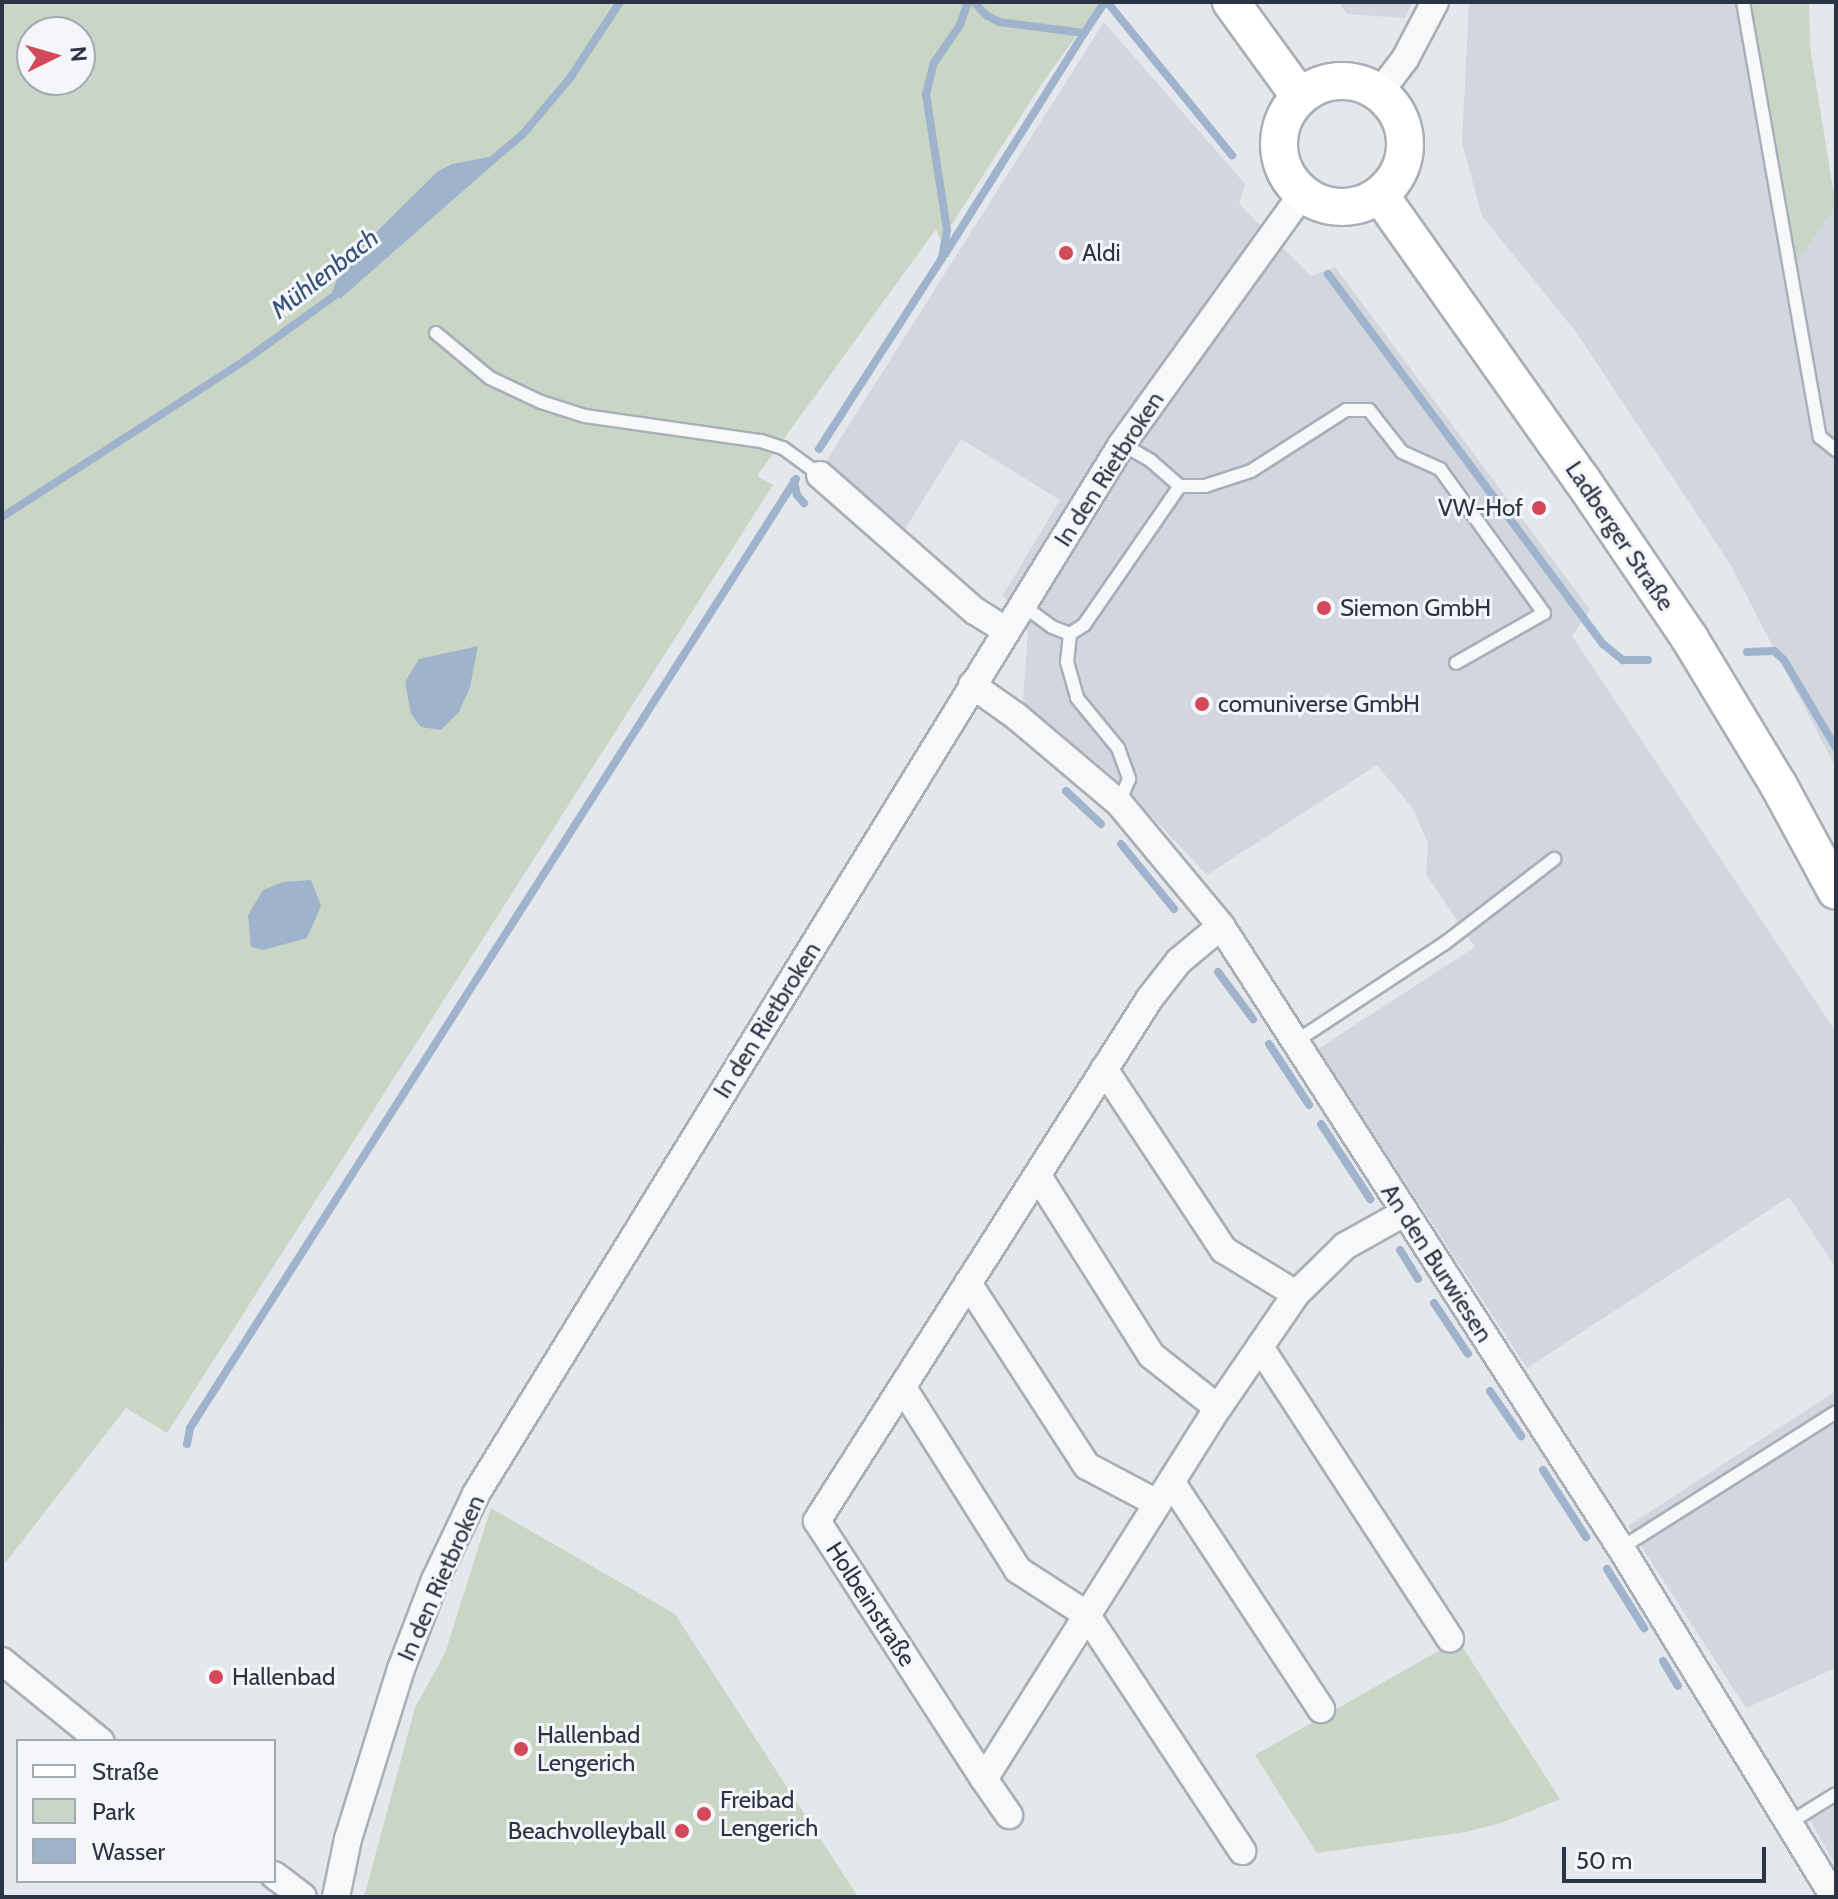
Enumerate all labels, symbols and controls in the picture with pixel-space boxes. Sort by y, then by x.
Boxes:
north arrow [16,16,96,96]
text: N [64,45,93,63]
water label: Mühlenbach [265,222,385,326]
place label: Aldi [1082,239,1121,267]
marker: Aldi [1057,244,1075,262]
street label: In den Rietbroken [1048,386,1170,552]
street label: Ladberger Straße [1559,456,1681,616]
place label: VW-Hof [1438,494,1523,522]
marker: VW-Hof [1530,499,1548,517]
place label: Siemon GmbH [1340,594,1491,622]
marker: Siemon GmbH [1315,599,1333,617]
place label: comuniverse GmbH [1218,690,1420,718]
marker: comuniverse GmbH [1193,695,1211,713]
street label: In den Rietbroken [707,937,827,1103]
street label: An den Burwiesen [1375,1178,1499,1348]
street label: In den Rietbroken [392,1491,490,1665]
street label: Holbeinstraße [820,1536,922,1672]
place label: Hallenbad [232,1663,335,1691]
marker: Hallenbad [207,1668,225,1686]
place label: Hallenbad Lengerich [537,1721,640,1777]
legend [16,1739,276,1883]
marker: Hallenbad Lengerich [512,1740,530,1758]
text: Straße [92,1757,159,1786]
place label: Freibad Lengerich [720,1786,818,1842]
text: Park [92,1797,135,1826]
marker: Freibad Lengerich [695,1805,713,1823]
place label: Beachvolleyball [508,1817,666,1845]
marker: Beachvolleyball [673,1822,691,1840]
scale bar [1566,1831,1770,1881]
text: Wasser [92,1837,165,1866]
text: 50 m [1576,1846,1632,1875]

